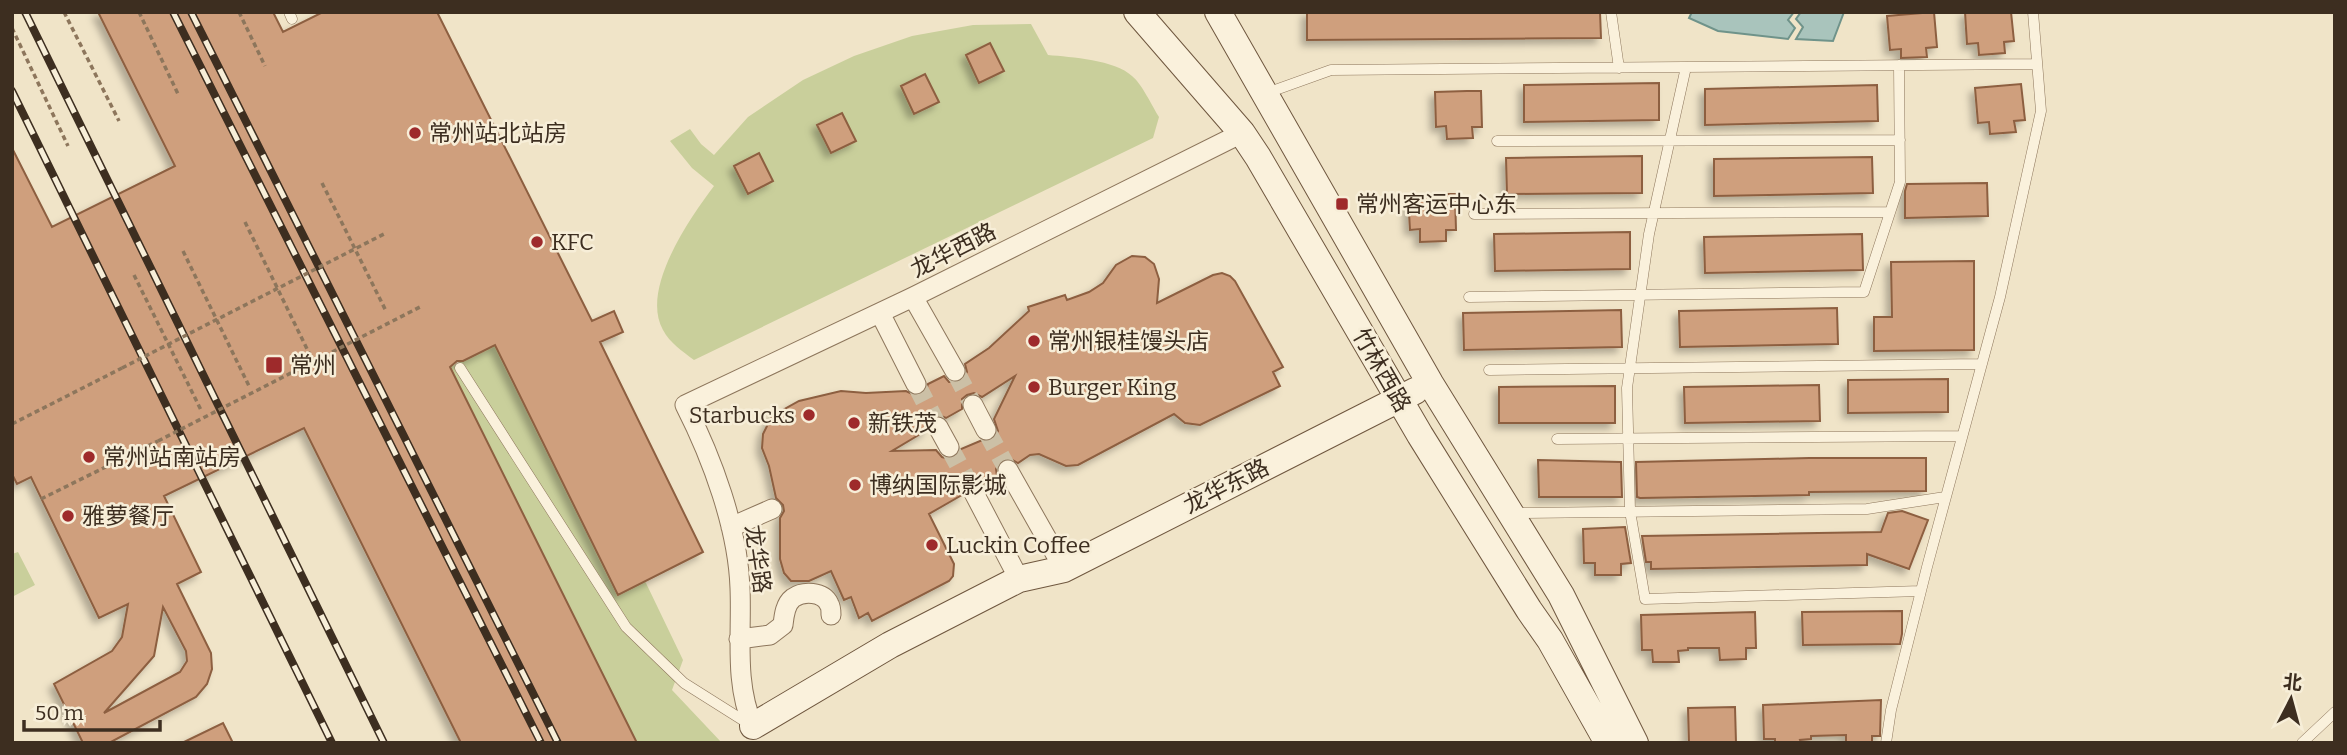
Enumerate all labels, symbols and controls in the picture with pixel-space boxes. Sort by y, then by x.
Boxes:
place label: 常州站北站房 [429,119,567,147]
marker: 常州站北站房 [407,125,423,141]
place label: 常州客运中心东 [1356,190,1517,218]
marker: 常州客运中心东 [1334,196,1350,212]
street label: 龙华西路 [906,217,1000,283]
place label: KFC [551,228,594,256]
marker: KFC [529,234,545,250]
street label: 竹林西路 [1347,323,1417,417]
place label: 常州银桂馒头店 [1048,327,1209,355]
marker: 常州银桂馒头店 [1026,333,1042,349]
place label: 常州 [290,351,336,379]
marker: 常州 [264,355,284,375]
place label: Burger King [1048,373,1177,401]
marker: Burger King [1026,379,1042,395]
place label: Starbucks [689,401,795,429]
marker: Starbucks [801,407,817,423]
place label: 新铁茂 [868,409,937,437]
marker: 新铁茂 [846,415,862,431]
place label: 常州站南站房 [103,443,241,471]
marker: 常州站南站房 [81,449,97,465]
street label: 龙华东路 [1179,453,1273,519]
place label: 博纳国际影城 [869,471,1007,499]
marker: 博纳国际影城 [847,477,863,493]
place label: 雅萝餐厅 [82,502,174,530]
marker: 雅萝餐厅 [60,508,76,524]
street label: 龙华路 [739,523,777,595]
place label: Luckin Coffee [946,531,1091,559]
marker: Luckin Coffee [924,537,940,553]
north arrow [2256,664,2326,734]
text: 北 [2282,670,2303,695]
scale bar [24,688,161,732]
text: 50 m [35,700,84,726]

